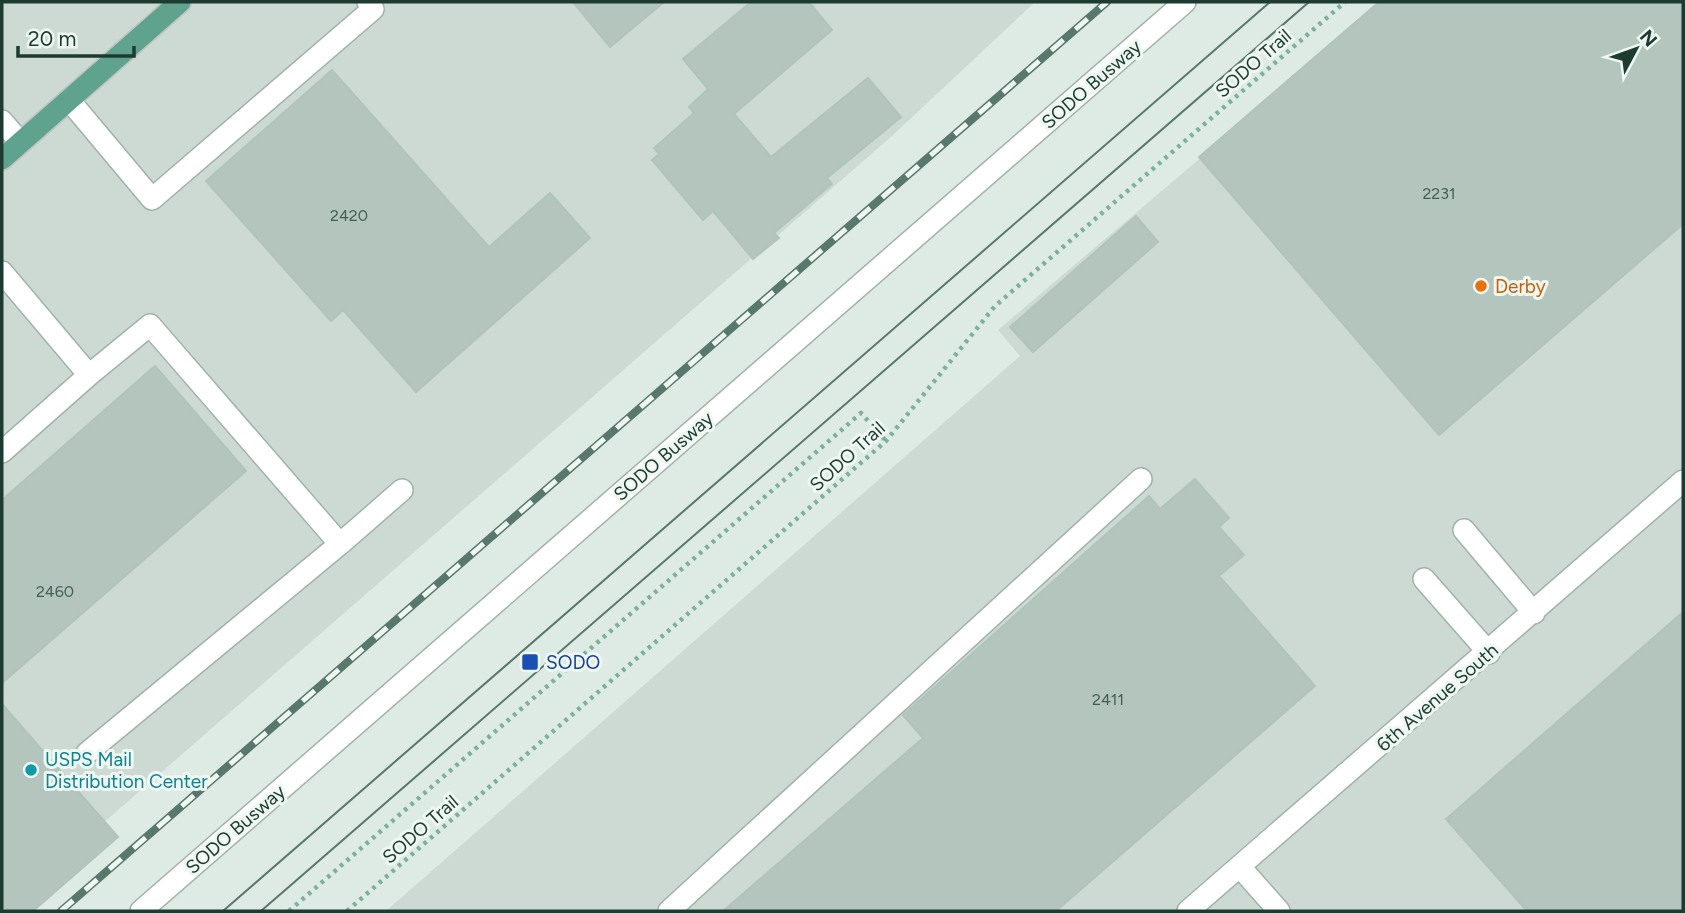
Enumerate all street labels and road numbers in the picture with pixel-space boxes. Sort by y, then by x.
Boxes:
street label: SODO Trail [1211,24,1296,103]
street label: SODO Busway [1037,35,1146,134]
street label: SODO Busway [609,407,718,506]
street label: SODO Trail [805,417,890,496]
street label: 6th Avenue South [1372,638,1503,756]
street label: SODO Busway [181,780,290,879]
street label: SODO Trail [378,790,463,869]

